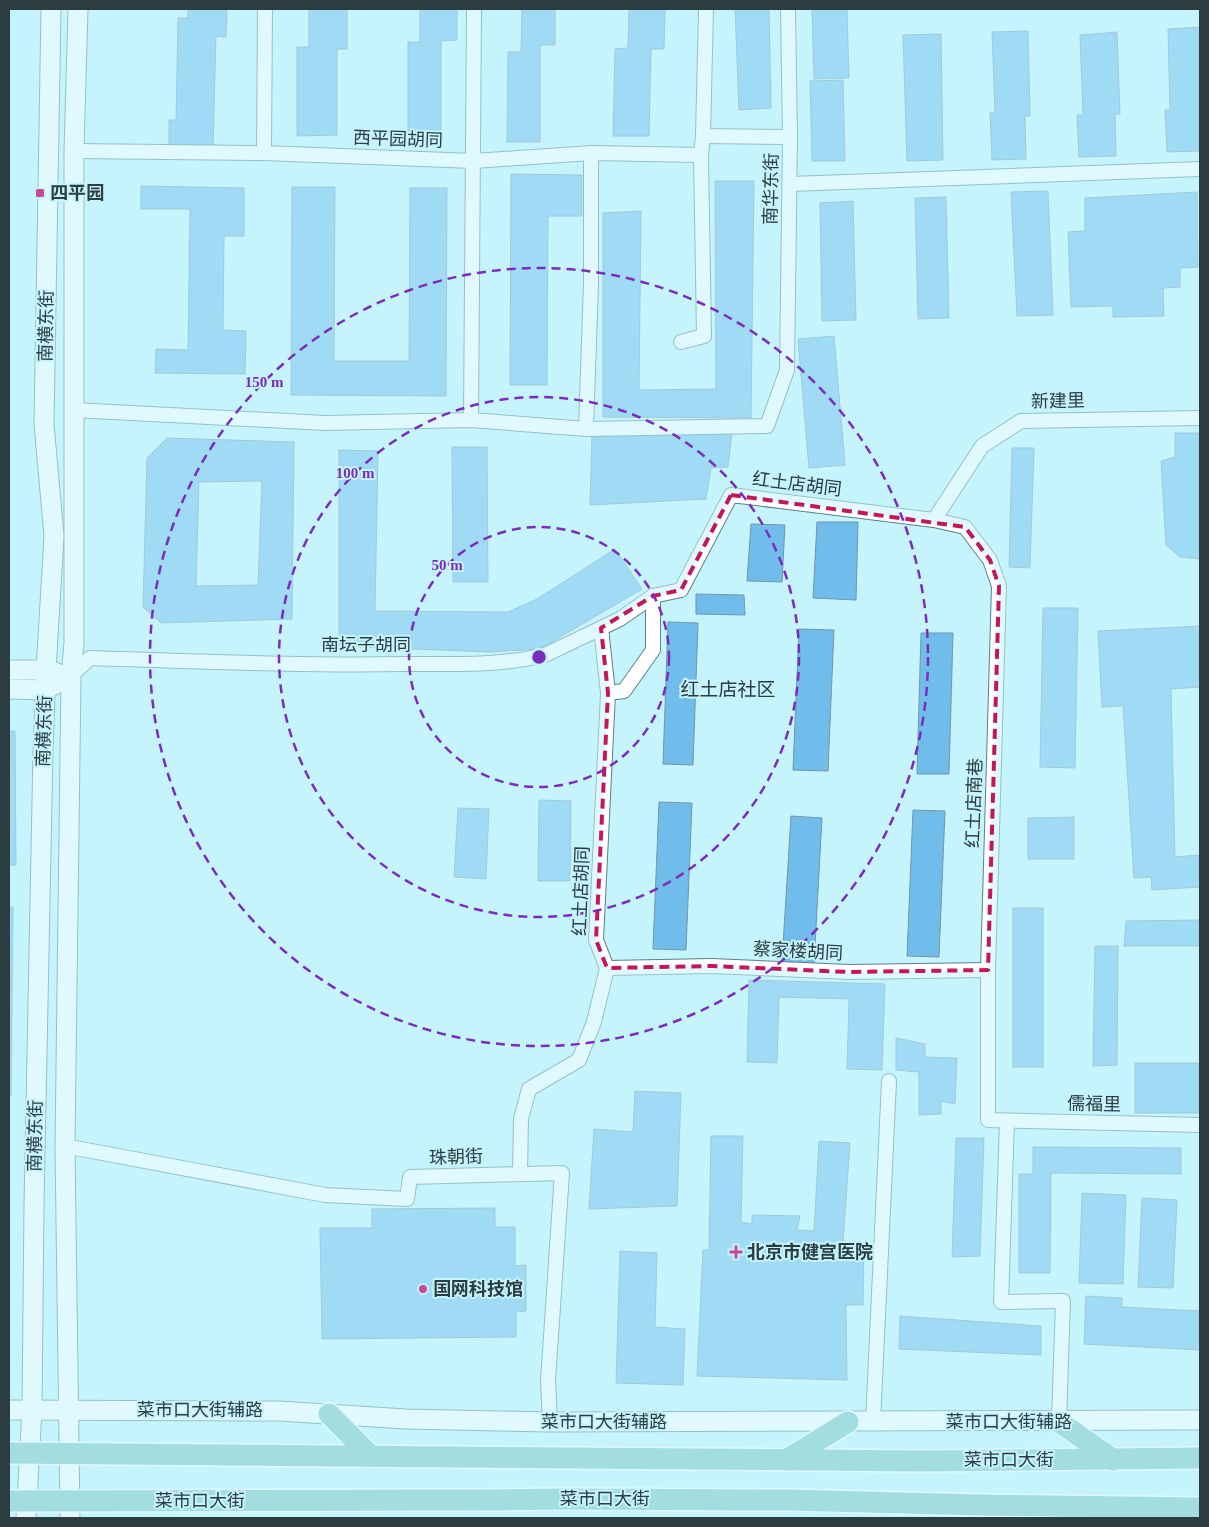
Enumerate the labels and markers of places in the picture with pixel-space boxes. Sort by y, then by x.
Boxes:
place label: 四平园 [50,183,104,203]
marker: 四平园 [34,187,46,199]
centre of rings [530,648,548,666]
place label: 北京市健宫医院 [747,1242,873,1262]
marker: 北京市健宫医院 [729,1245,743,1259]
place label: 国网科技馆 [433,1279,523,1299]
marker: 国网科技馆 [417,1283,429,1295]

